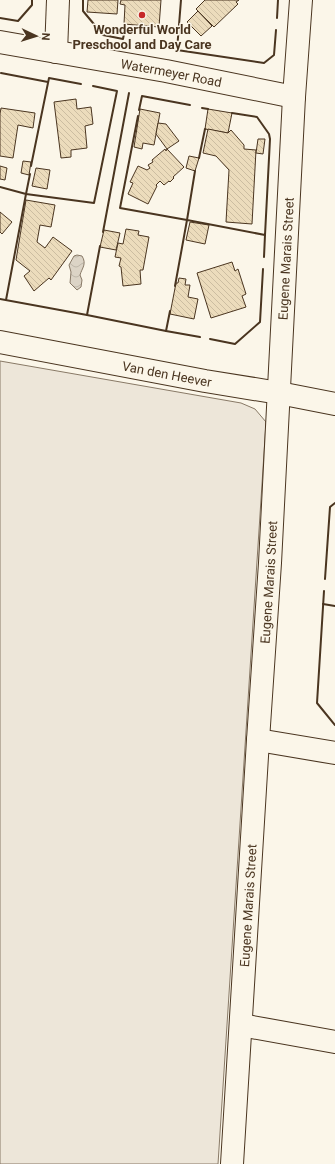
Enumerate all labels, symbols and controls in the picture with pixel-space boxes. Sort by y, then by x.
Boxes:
marker: Wonderful World Preschool and Day Care [137,10,147,20]
north arrow [16,16,56,56]
place label: Wonderful World Preschool and Day Care [72,22,212,52]
text: N [39,32,52,41]
street label: Watermeyer Road [119,56,223,90]
street label: Eugene Marais Street [276,197,297,321]
street label: Van den Heever [121,358,213,390]
street label: Eugene Marais Street [258,520,280,644]
street label: Eugene Marais Street [237,844,260,967]

